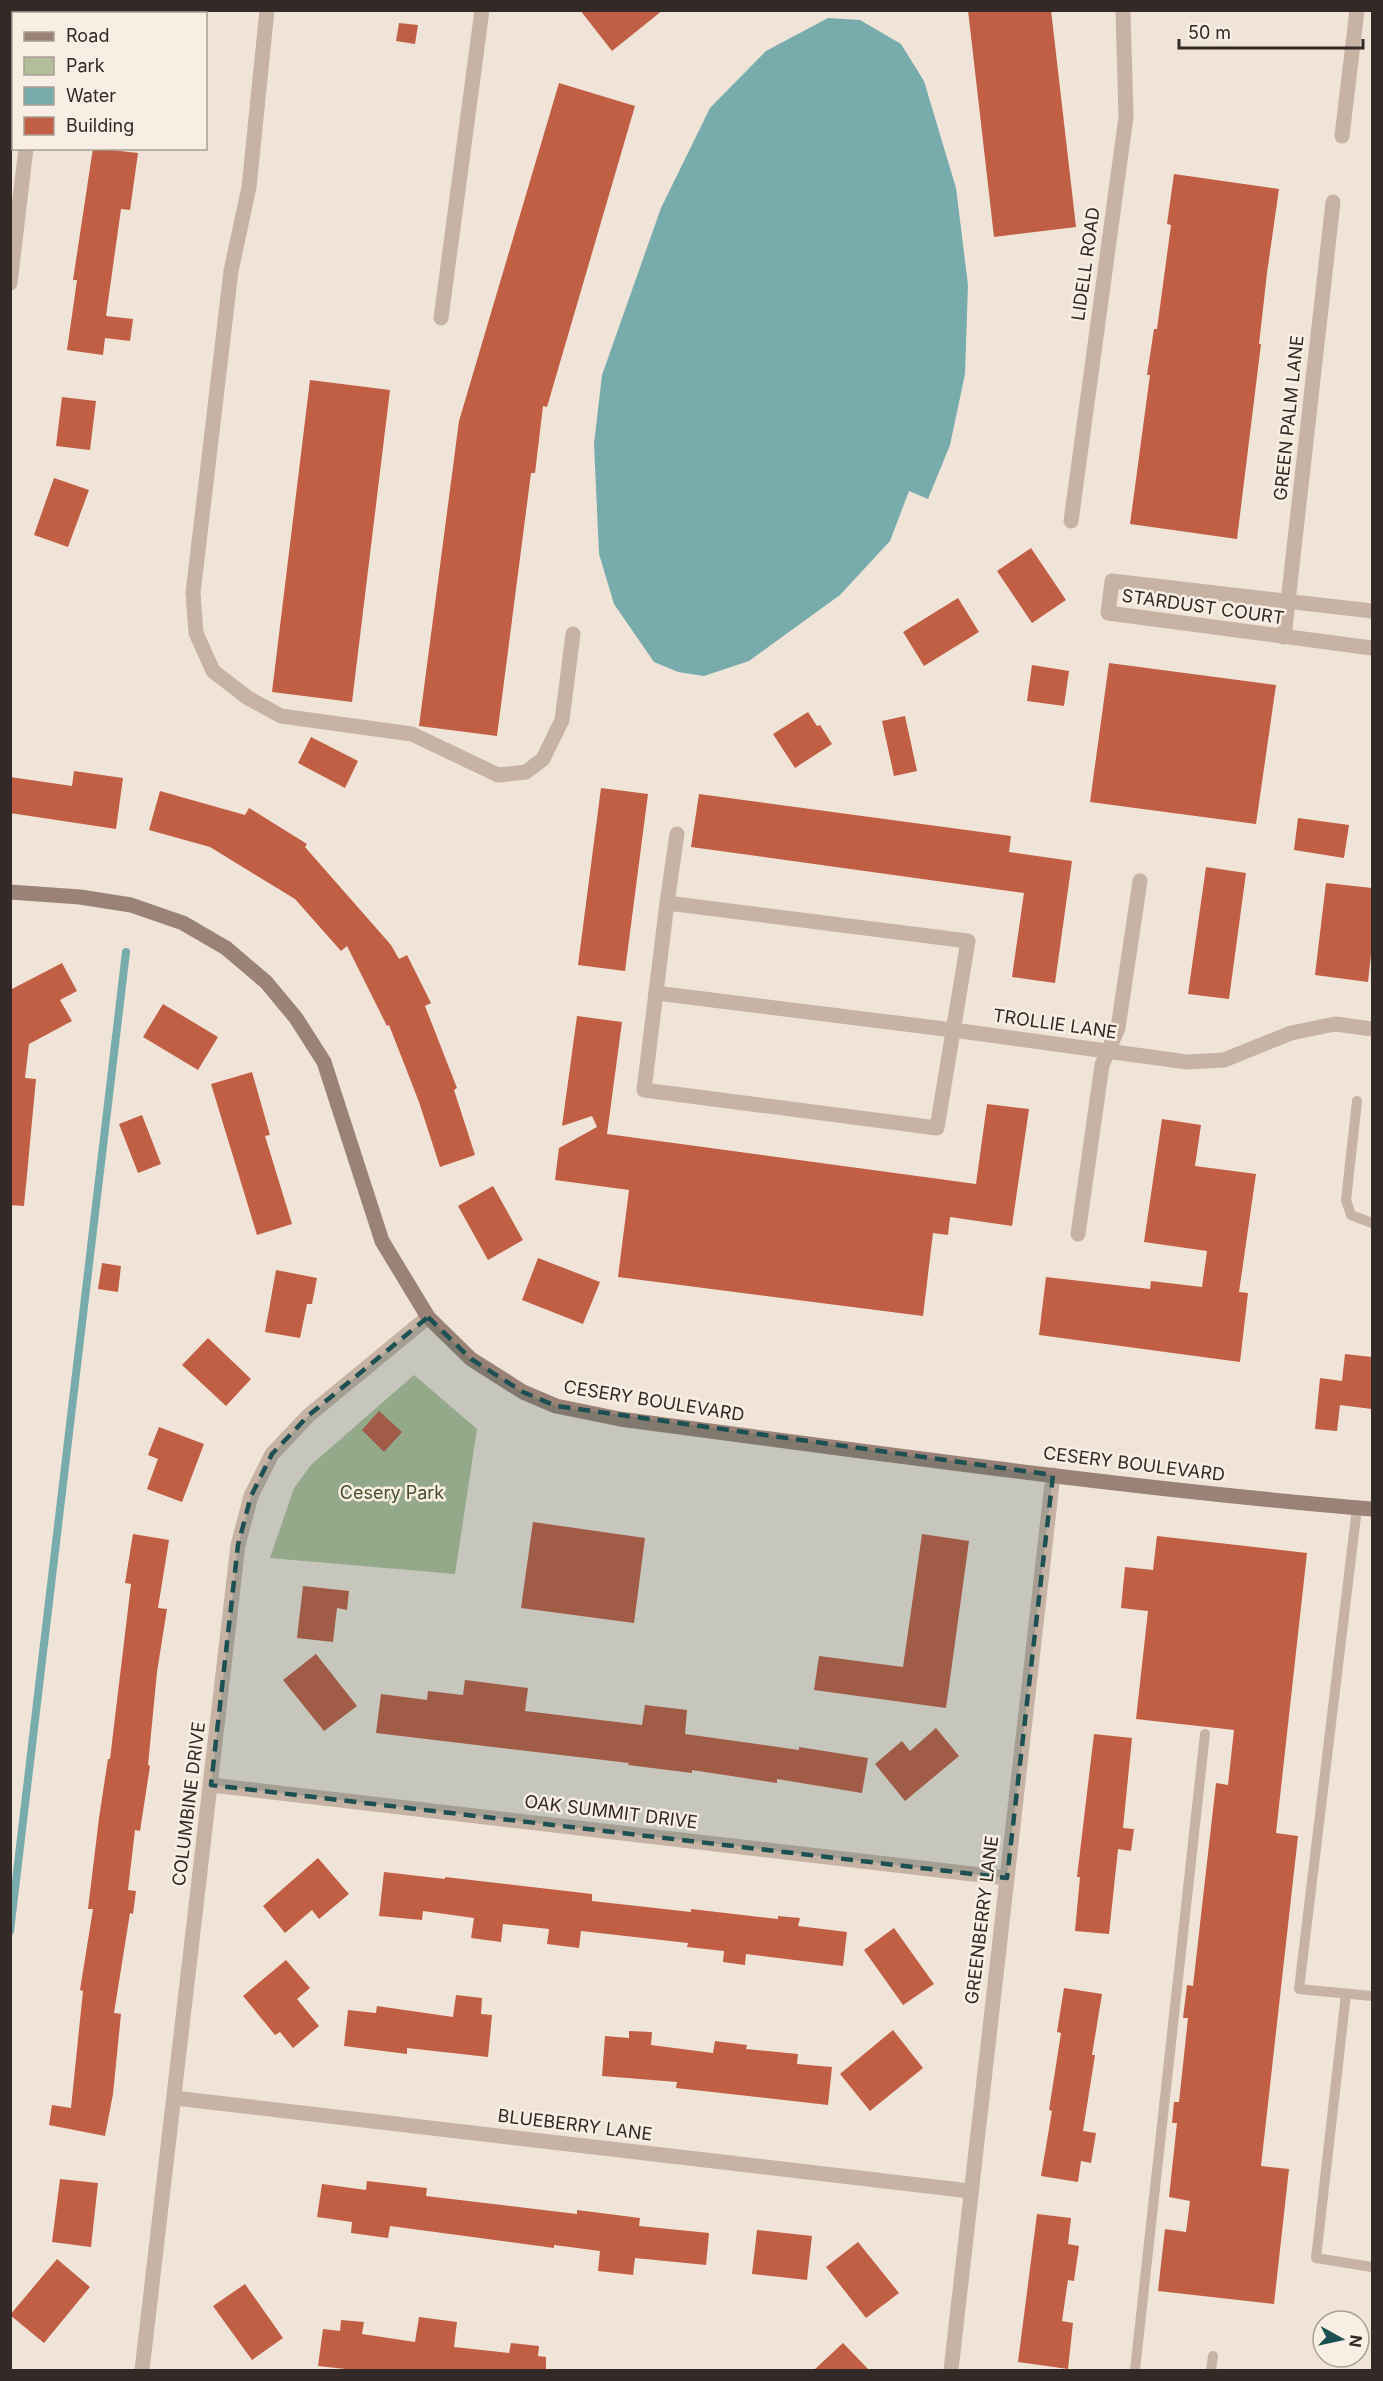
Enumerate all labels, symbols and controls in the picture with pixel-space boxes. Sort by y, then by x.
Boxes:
legend [12,12,207,150]
scale bar [1179,12,1364,50]
text: 50 m [1188,22,1231,43]
text: Road [66,25,109,46]
text: Park [66,55,105,76]
text: Water [66,85,116,106]
text: Building [66,115,134,136]
street label: LIDELL ROAD [1067,206,1104,322]
street label: GREEN PALM LANE [1269,334,1308,502]
street label: STARDUST COURT [1121,585,1286,628]
street label: TROLLIE LANE [992,1004,1118,1043]
street label: CESERY BOULEVARD [562,1376,746,1425]
street label: CESERY BOULEVARD [1042,1442,1226,1485]
park label: Cesery Park [340,1482,444,1503]
street label: COLUMBINE DRIVE [168,1721,209,1887]
street label: OAK SUMMIT DRIVE [523,1790,699,1833]
street label: GREENBERRY LANE [961,1834,1002,2005]
street label: BLUEBERRY LANE [496,2105,654,2144]
north arrow [1311,2309,1371,2369]
text: N [1345,2334,1367,2349]

